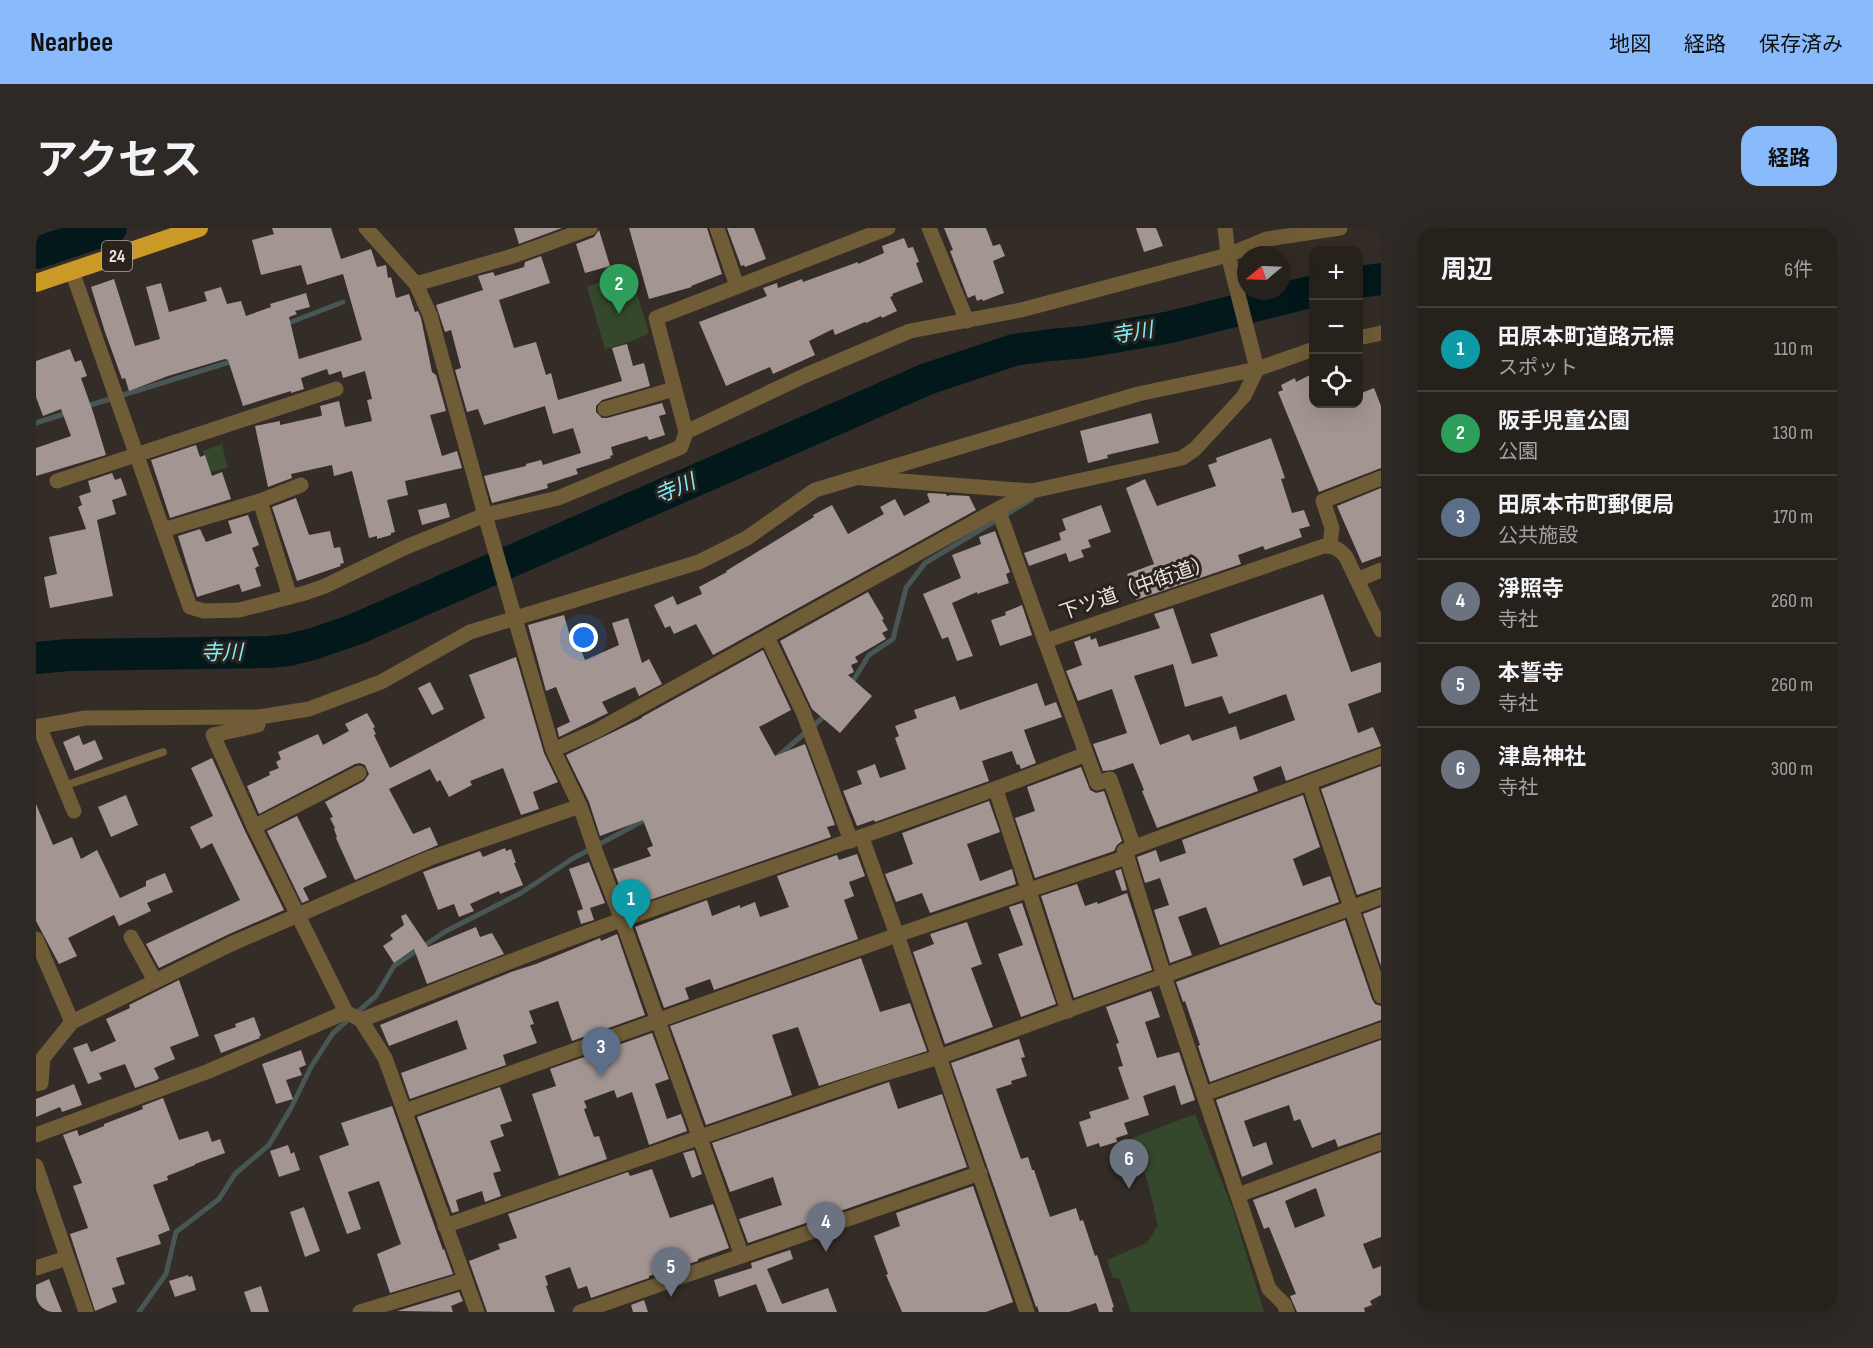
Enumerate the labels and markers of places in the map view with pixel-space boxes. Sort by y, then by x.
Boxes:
pin: 2 [600,264,638,314]
pin: 1 [612,880,650,929]
pin: 3 [582,1028,620,1077]
pin: 6 [1110,1140,1148,1189]
pin: 4 [806,1202,846,1252]
pin: 5 [652,1248,690,1297]

